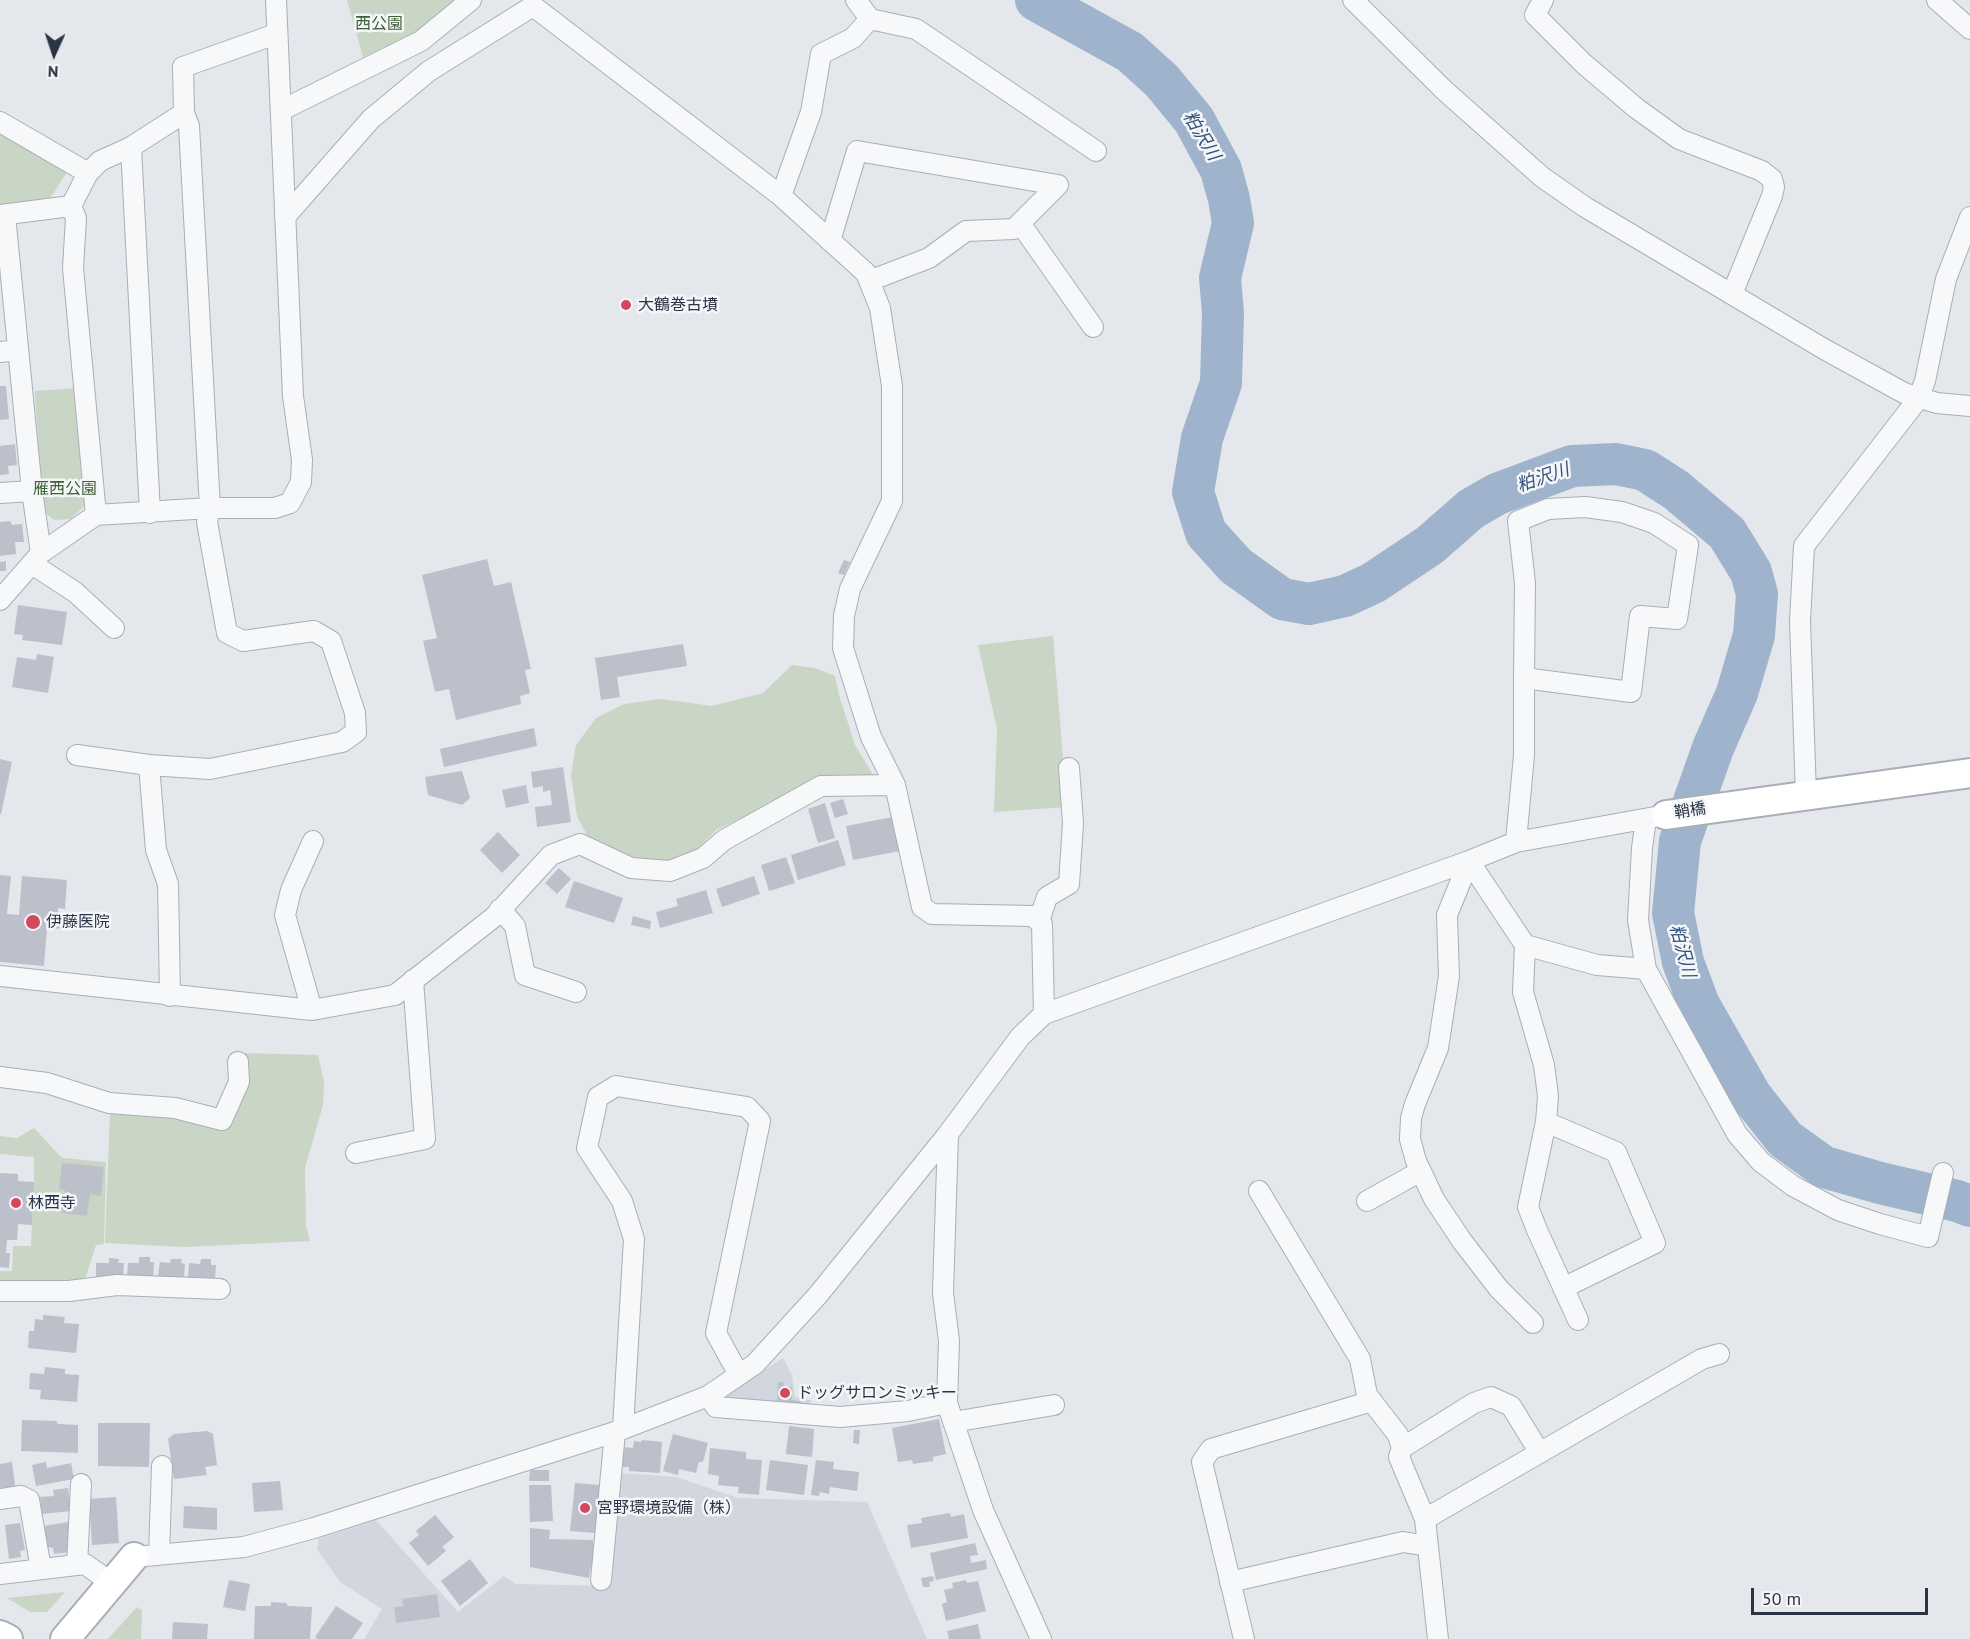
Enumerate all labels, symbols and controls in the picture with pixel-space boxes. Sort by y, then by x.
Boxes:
park label: 西公園 [355,14,403,34]
north arrow [24,24,84,84]
text: N [47,62,59,82]
water label: 粕沢川 [1178,107,1224,165]
place label: 大鶴巻古墳 [638,295,718,315]
marker: 大鶴巻古墳 [619,298,633,312]
water label: 粕沢川 [1514,459,1572,497]
park label: 雁西公園 [33,479,97,499]
street label: 鞘橋 [1673,799,1707,823]
place label: 伊藤医院 [46,912,110,932]
marker: 伊藤医院 [24,913,42,931]
water label: 粕沢川 [1665,922,1699,980]
place label: 林西寺 [28,1193,76,1213]
marker: 林西寺 [9,1196,23,1210]
place label: ドッグサロンミッキー [797,1383,957,1403]
marker: ドッグサロンミッキー [778,1386,792,1400]
place label: 宮野環境設備（株） [597,1498,741,1518]
marker: 宮野環境設備（株） [578,1501,592,1515]
scale bar [1754,1576,1931,1614]
text: 50 m [1762,1587,1801,1610]

